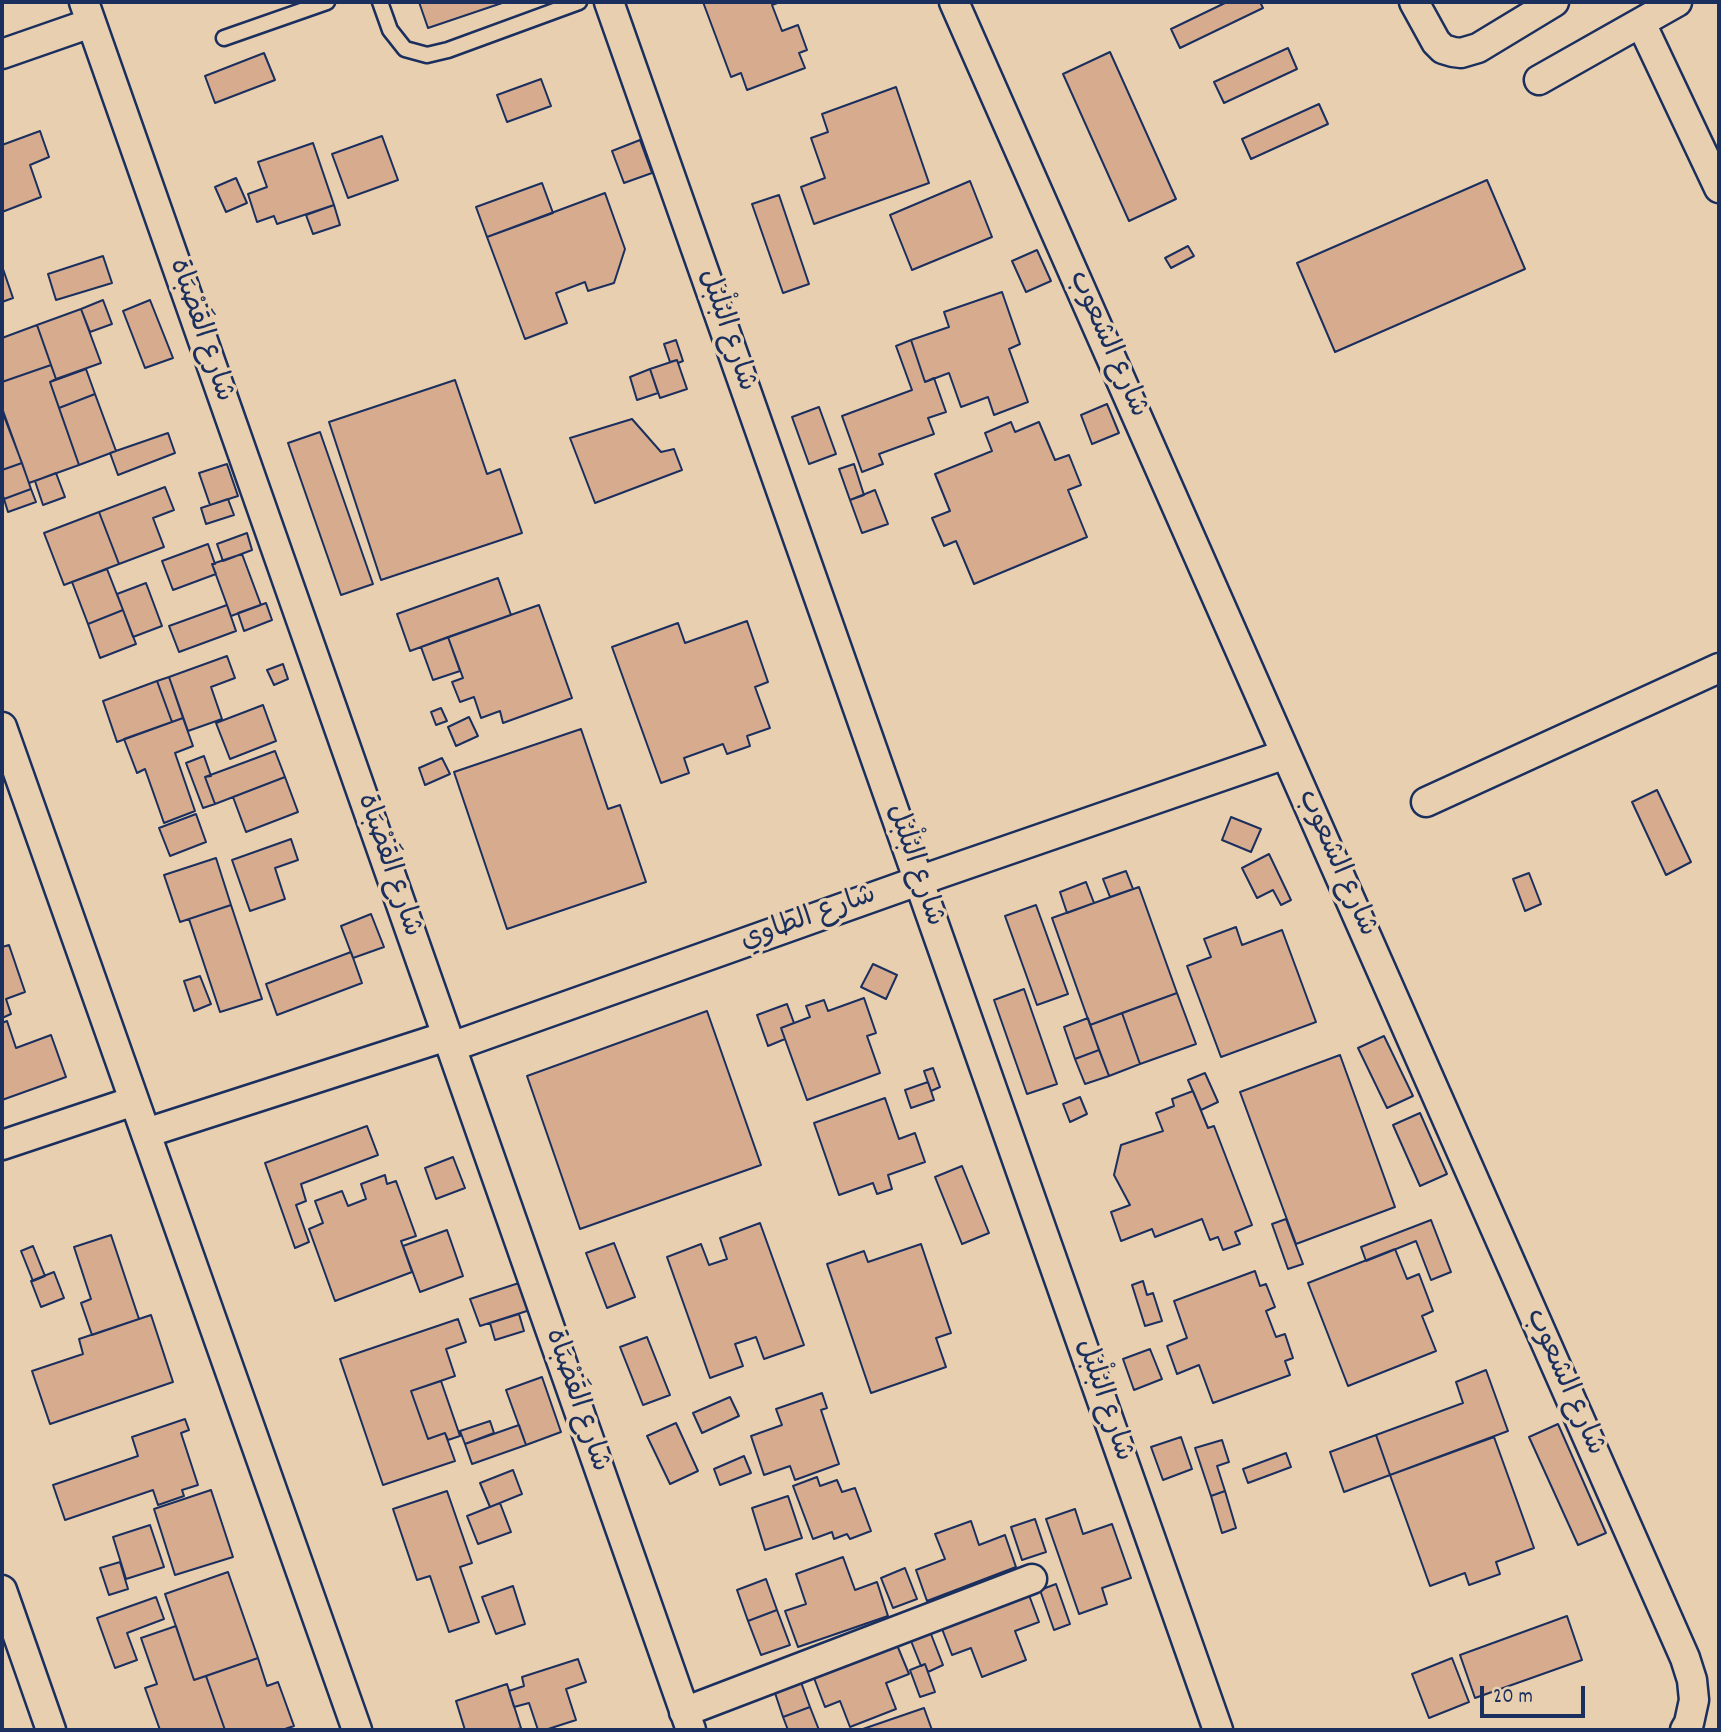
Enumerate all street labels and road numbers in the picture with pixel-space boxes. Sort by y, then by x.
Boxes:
street label: شارع القَصْبَاة [159,255,239,407]
street label: شارع البُلْبُل [688,266,762,396]
street label: شارع الشعوب [1059,266,1153,424]
street label: شارع الشعوب [1288,785,1382,943]
street label: شارع القَصْبَاة [347,790,427,942]
street label: شارع البُلْبُل [876,801,950,931]
street label: شارع الطاوي [737,880,881,960]
street label: شارع الشعوب [1516,1304,1610,1462]
street label: شارع القَصْبَاة [535,1325,615,1477]
street label: شارع البُلْبُل [1065,1336,1139,1466]

